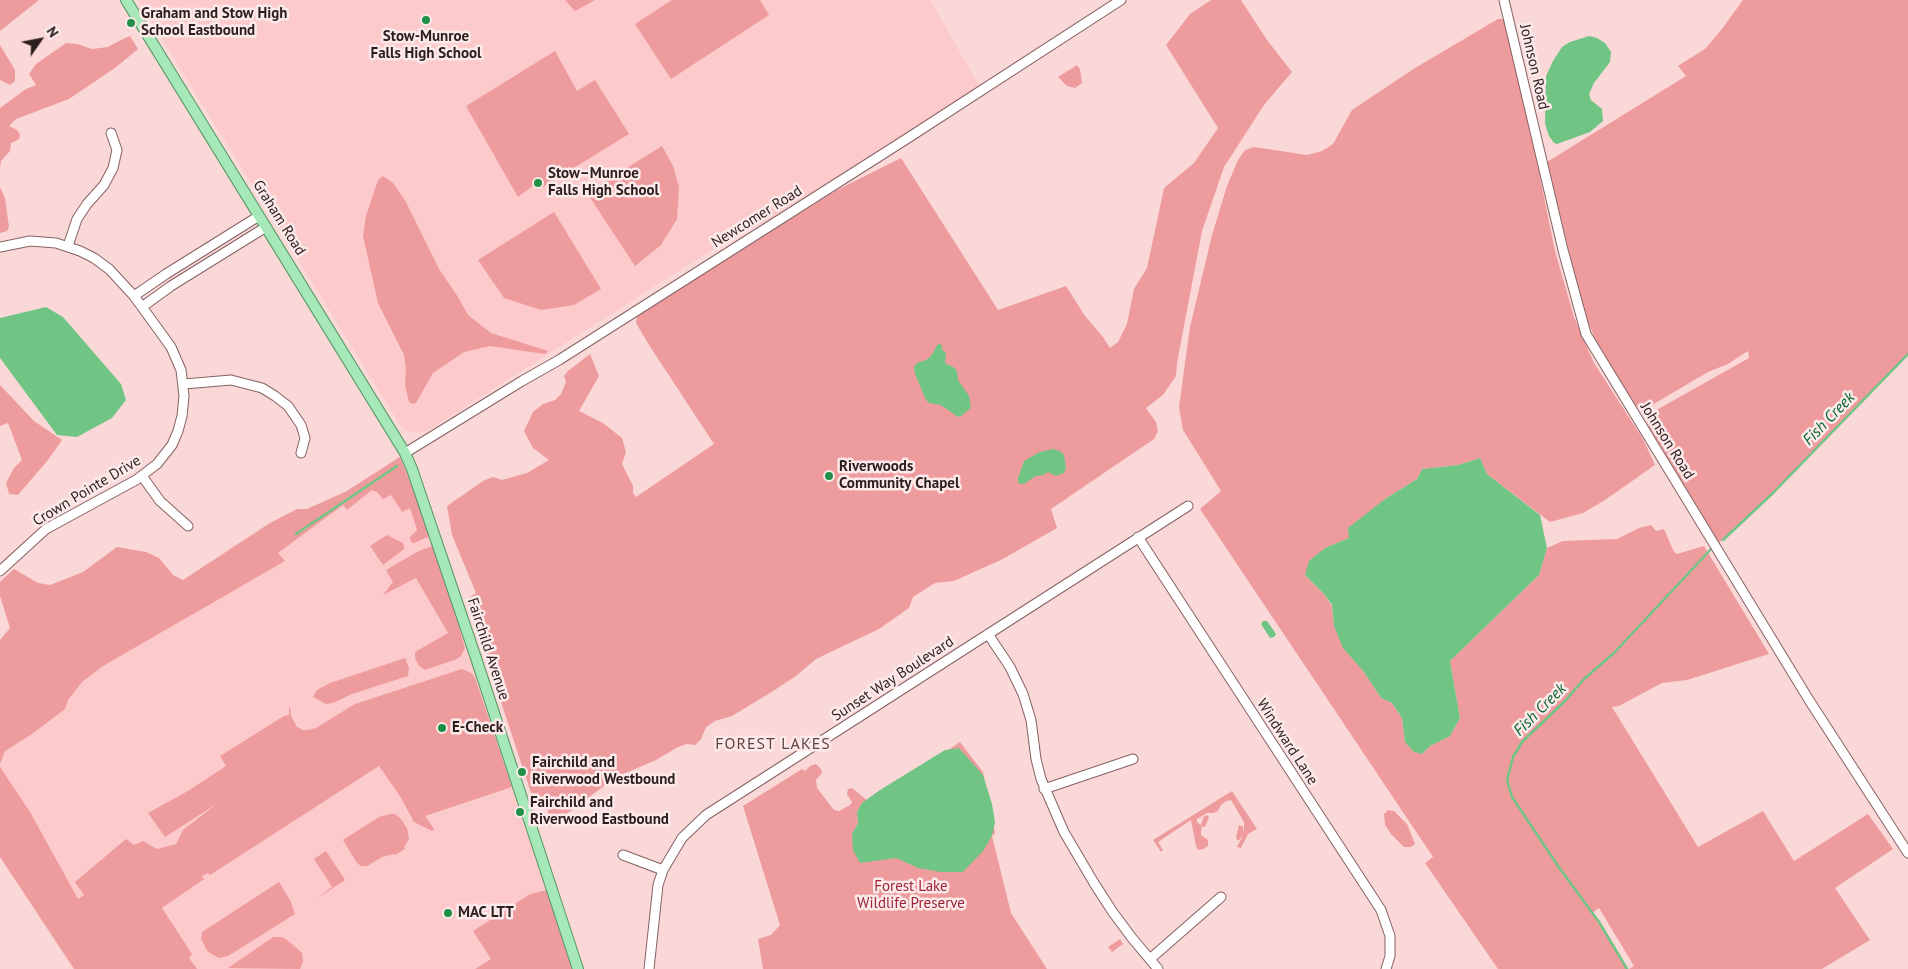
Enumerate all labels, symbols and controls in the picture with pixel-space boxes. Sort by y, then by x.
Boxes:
place label: Graham and Stow High School Eastbound [141,5,287,40]
marker: Stow-Munroe Falls High School [420,14,432,26]
north arrow [15,15,65,65]
marker: Graham and Stow High School Eastbound [125,17,137,29]
text: N [43,23,63,41]
street label: Johnson Road [1515,23,1553,111]
place label: Stow-Munroe Falls High School [371,28,481,63]
place label: Stow–Munroe Falls High School [548,165,659,200]
street label: Graham Road [249,177,309,259]
marker: Stow–Munroe Falls High School [532,177,544,189]
street label: Newcomer Road [708,182,806,252]
water label: Fish Creek [1799,388,1859,450]
street label: Johnson Road [1636,399,1698,483]
street label: Crown Pointe Drive [30,452,144,530]
place label: Riverwoods Community Chapel [839,458,959,493]
marker: Riverwoods Community Chapel [823,470,835,482]
street label: Fairchild Avenue [463,596,513,702]
street label: Sunset Way Boulevard [829,633,957,725]
water label: Fish Creek [1510,680,1570,740]
street label: Windward Lane [1252,696,1322,788]
place label: E-Check [452,719,503,737]
marker: E-Check [436,722,448,734]
district label: FOREST LAKES [714,734,832,754]
place label: Fairchild and Riverwood Westbound [532,754,675,789]
marker: Fairchild and Riverwood Westbound [516,766,528,778]
place label: Fairchild and Riverwood Eastbound [530,794,669,829]
marker: Fairchild and Riverwood Eastbound [514,806,526,818]
park label: Forest Lake Wildlife Preserve [857,878,965,913]
place label: MAC LTT [458,904,514,922]
marker: MAC LTT [442,907,454,919]

